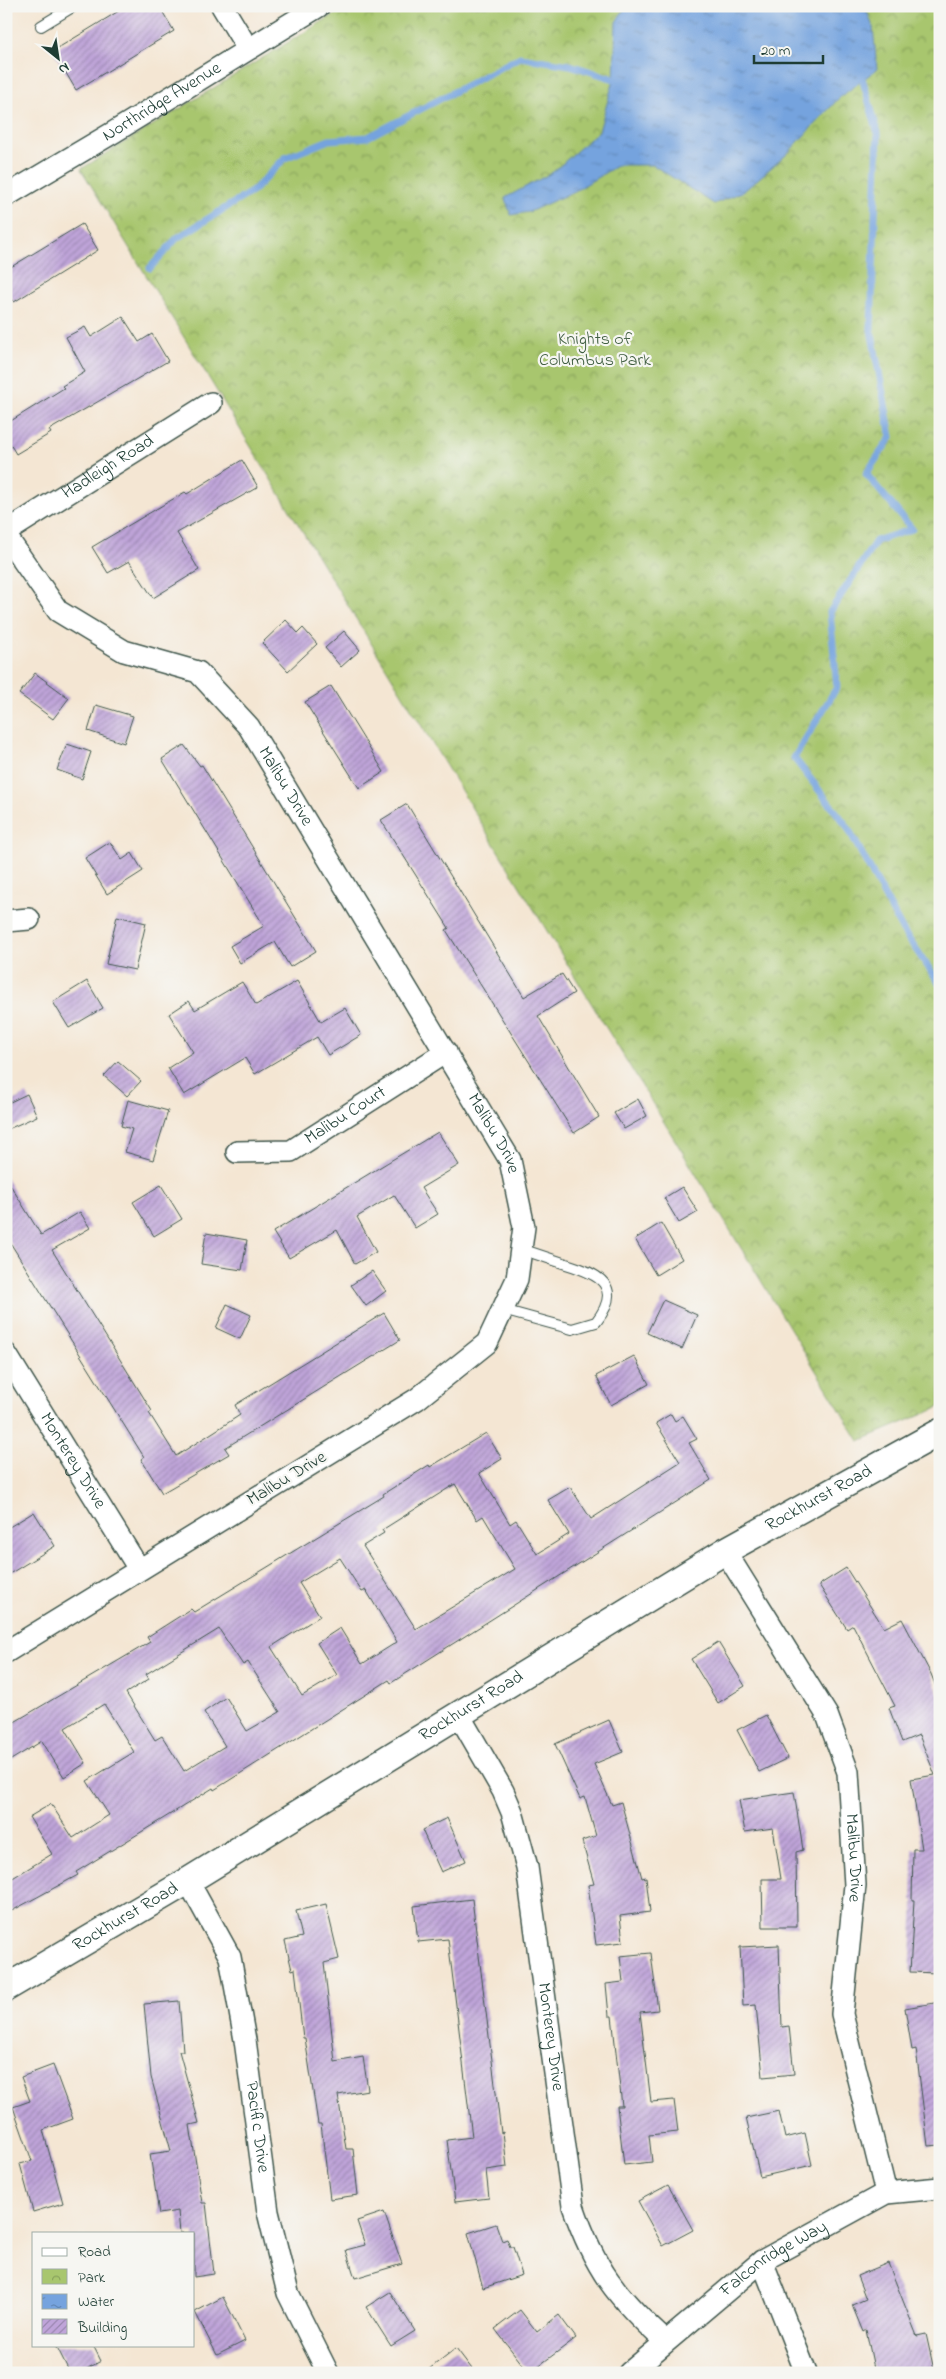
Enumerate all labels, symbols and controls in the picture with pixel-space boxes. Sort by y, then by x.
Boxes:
north arrow [32,32,82,82]
scale bar [754,32,822,64]
text: 20 m [761,40,791,62]
street label: Northridge Avenue [98,55,227,149]
text: N [54,57,73,79]
park label: Knights of Columbus Park [539,327,651,374]
street label: Hadleigh Road [57,429,159,506]
street label: Malibu Drive [251,742,319,832]
street label: Malibu Court [300,1080,392,1152]
street label: Malibu Drive [460,1089,526,1177]
street label: Monterey Drive [33,1408,113,1515]
street label: Malibu Drive [242,1445,333,1513]
street label: Rockhurst Road [761,1459,877,1539]
street label: Rockhurst Road [414,1665,529,1749]
street label: Malibu Drive [838,1813,868,1904]
street label: Rockhurst Road [68,1876,184,1959]
street label: Monterey Drive [530,1981,570,2094]
street label: Pacific Drive [238,2080,276,2175]
street label: Falconridge Way [714,2214,832,2304]
legend [32,2232,195,2346]
text: Road [78,2241,111,2263]
text: Park [78,2267,106,2289]
text: Water [78,2291,114,2313]
text: Building [77,2317,127,2340]

